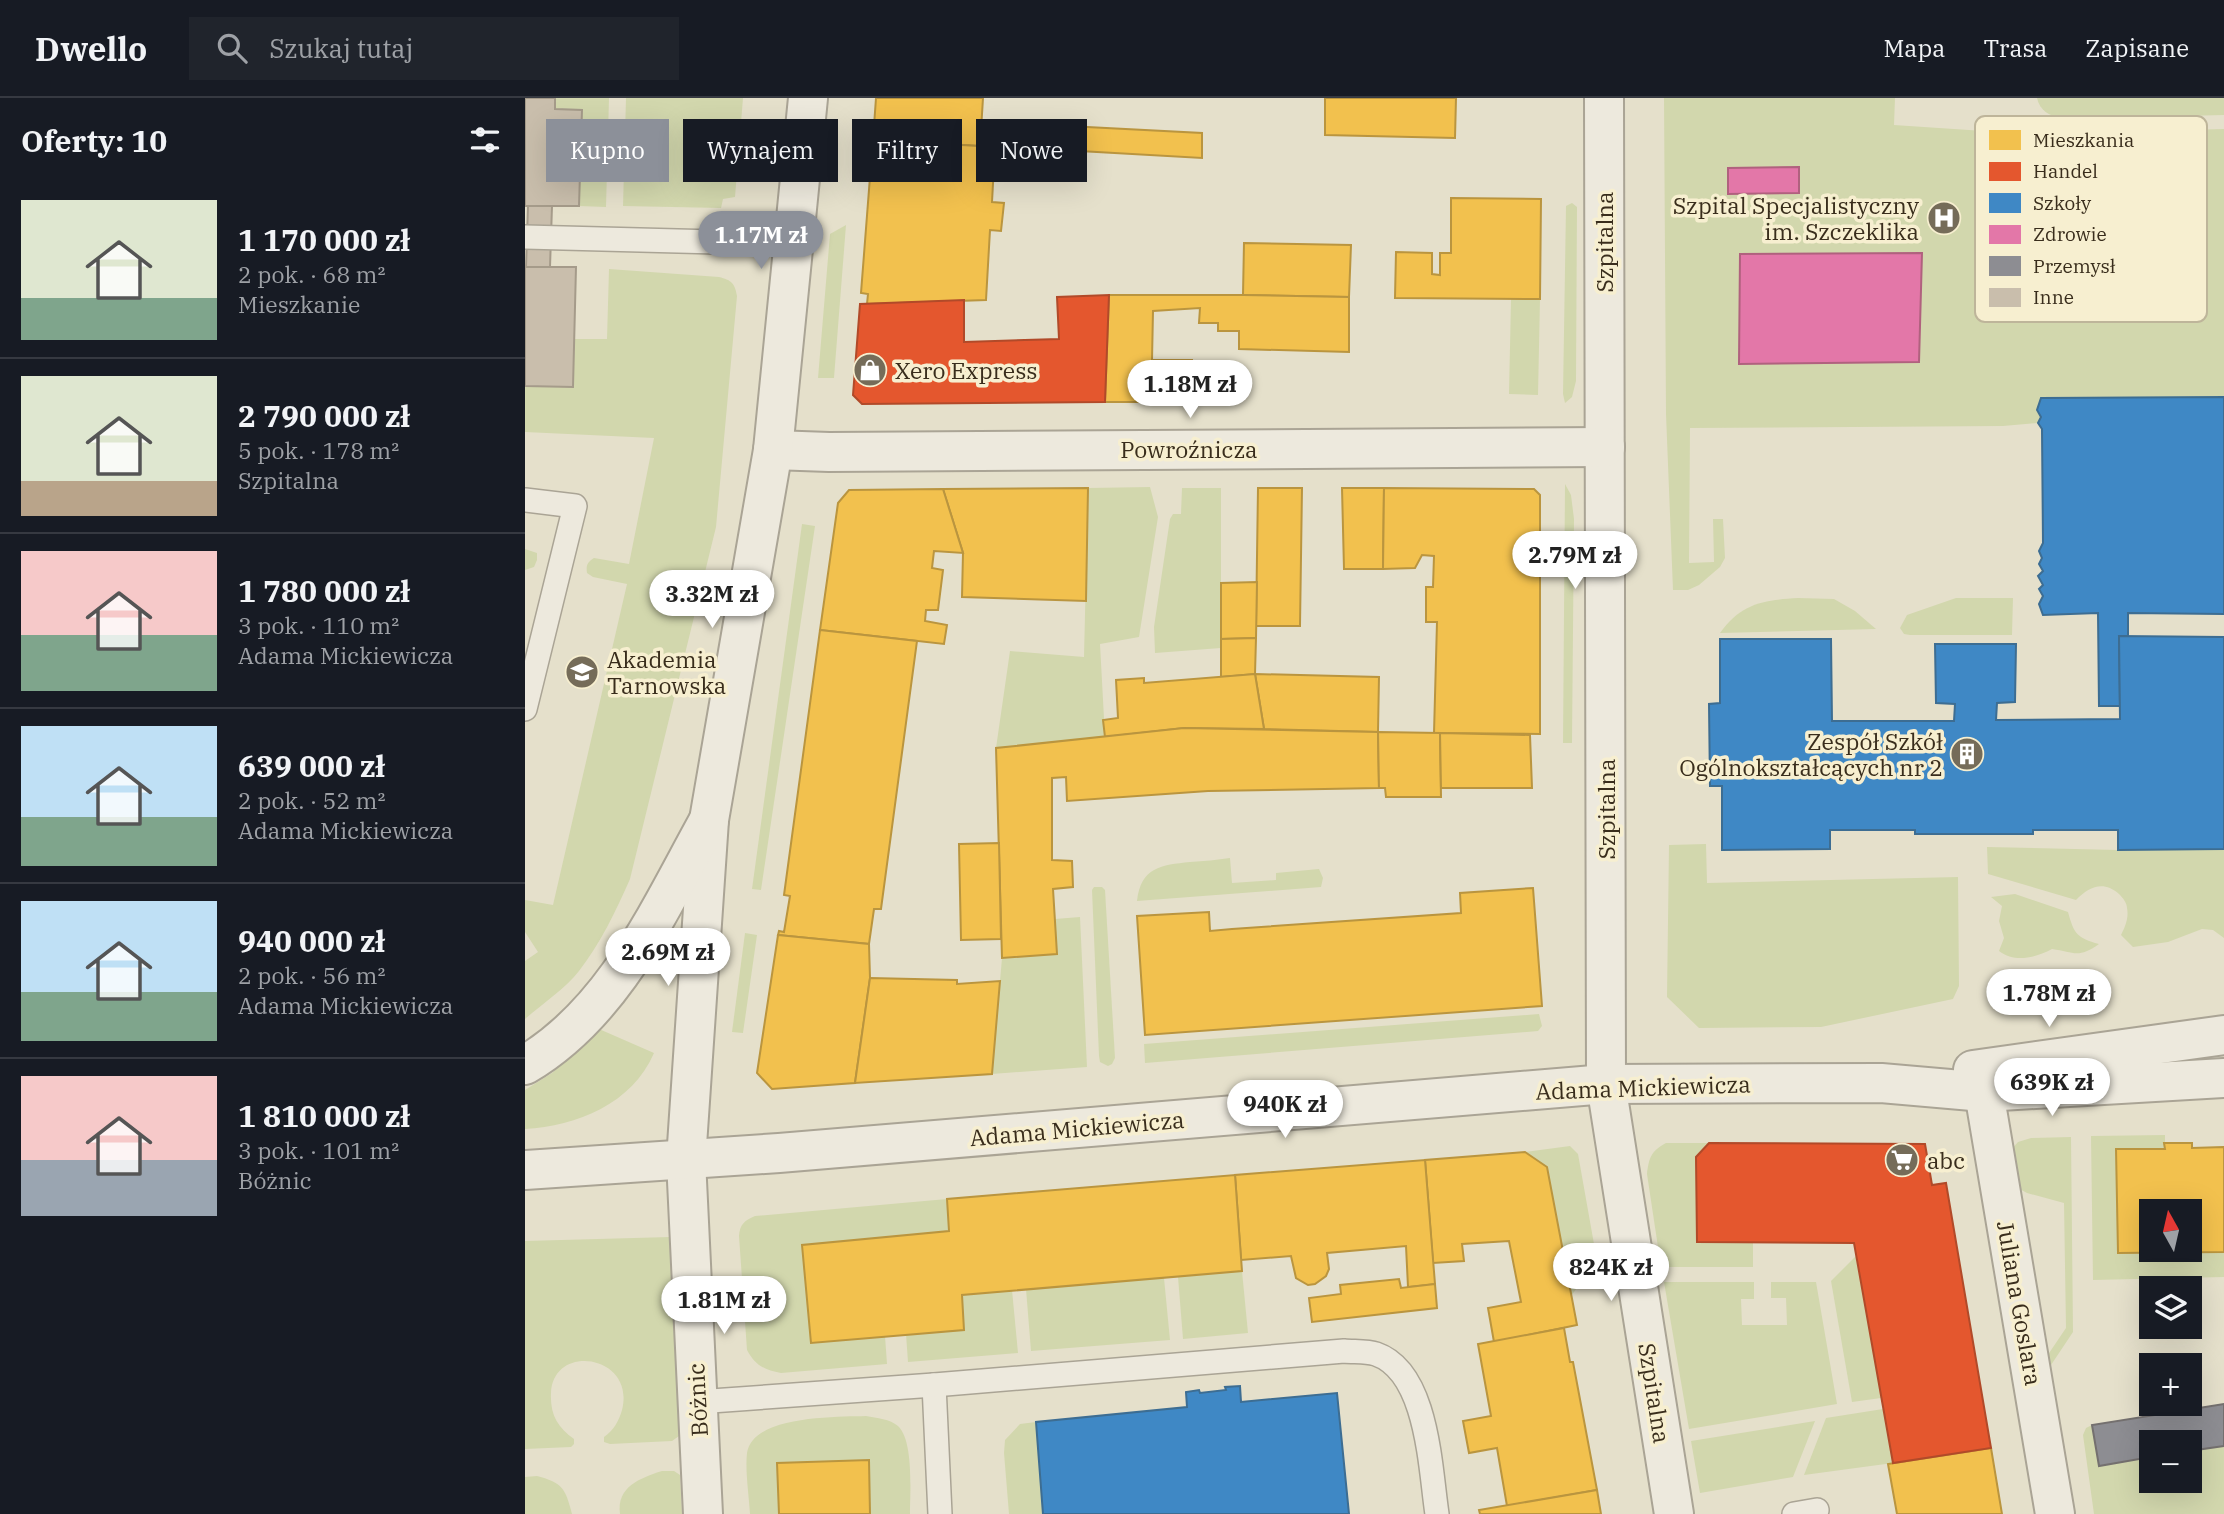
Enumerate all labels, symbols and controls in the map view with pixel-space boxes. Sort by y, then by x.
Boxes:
search box [189,17,679,80]
text: Dwello [35,27,147,70]
icon: search [213,29,251,67]
text: Szukaj tutaj [269,31,413,65]
text: Mapa [1883,32,1945,64]
text: Trasa [1983,32,2047,64]
text: Zapisane [2085,32,2189,64]
legend [1975,116,2207,322]
chip: Kupno [546,119,669,182]
chip: Wynajem [683,119,838,182]
chip: Filtry [852,119,962,182]
chip: Nowe [976,119,1087,182]
text: Oferty: 10 [21,121,167,160]
icon: filters [466,121,504,159]
text: Mieszkania [2033,128,2134,152]
text: Handel [2033,159,2098,183]
place label: Szpital Specjalistyczny im. Szczeklika [1673,190,1920,246]
street label: Szpitalna [1589,191,1619,293]
text: Szkoły [2033,191,2092,215]
hospital icon: Szpital Specjalistyczny im. Szczeklika [1925,199,1963,237]
pin: 1.17M zł [689,212,833,271]
text: 1.17M zł [714,219,808,249]
text: 1 170 000 zł [238,220,410,259]
text: Zdrowie [2033,222,2107,246]
icon: home [77,228,161,312]
text: Przemysł [2033,254,2116,278]
text: 2 pok. · 68 m² [238,259,385,289]
text: Inne [2033,285,2074,309]
text: Mieszkanie [238,289,360,319]
shop icon: Xero Express [851,351,889,389]
place label: Xero Express [895,355,1037,385]
pin: 1.18M zł [1118,360,1262,420]
text: 1.18M zł [1143,368,1237,398]
text: 2 790 000 zł [238,396,410,435]
icon: home [77,404,161,488]
street label: Powroźnicza [1120,434,1258,464]
text: 5 pok. · 178 m² [238,435,399,465]
text: Szpitalna [238,465,339,495]
pin: 2.79M zł [1503,532,1647,591]
text: 2.79M zł [1528,539,1622,569]
pin: 3.32M zł [640,570,784,630]
text: 1 780 000 zł [238,571,410,610]
text: 3.32M zł [665,578,759,608]
icon: home [77,579,161,663]
text: 3 pok. · 110 m² [238,610,399,640]
text: Adama Mickiewicza [238,640,453,670]
place label: Akademia Tarnowska [607,644,726,700]
school or university icon: Akademia Tarnowska [563,653,601,691]
place label: Zespół Szkół Ogólnokształcących nr 2 [1679,726,1943,782]
building icon: Zespół Szkół Ogólnokształcących nr 2 [1948,735,1986,773]
text: 639 000 zł [238,746,385,785]
icon: home [77,754,161,838]
street label: Szpitalna [1591,758,1621,860]
text: 2 pok. · 52 m² [238,785,385,815]
text: Adama Mickiewicza [238,815,453,845]
text: 940 000 zł [238,921,385,960]
pin: 2.69M zł [596,928,740,988]
icon: home [77,929,161,1013]
text: 2.69M zł [621,936,715,966]
text: 2 pok. · 56 m² [238,960,385,990]
pin: 1.78M zł [1977,970,2121,1029]
text: 1.78M zł [2002,977,2096,1007]
text: Adama Mickiewicza [238,990,453,1020]
pin: 639K zł [1987,1058,2117,1118]
text: 639K zł [2010,1066,2094,1096]
street label: Adama Mickiewicza [1535,1068,1751,1106]
pin: 940K zł [1220,1080,1350,1140]
text: 940K zł [1243,1088,1327,1118]
text: 1 810 000 zł [238,1096,410,1135]
icon: home [77,1104,161,1188]
street label: Adama Mickiewicza [968,1104,1186,1152]
text: 3 pok. · 101 m² [238,1135,399,1165]
supermarket icon: abc [1883,1141,1921,1179]
place label: abc [1927,1145,1965,1175]
text: Bóżnic [238,1165,312,1195]
north arrow [2139,1199,2201,1262]
map controls [2139,1199,2202,1493]
street label: Juliana Goslara [1991,1218,2049,1388]
pin: 824K zł [1546,1244,1676,1303]
text: 824K zł [1569,1251,1653,1281]
pin: 1.81M zł [652,1276,796,1336]
button: layers [2139,1276,2202,1339]
text: 1.81M zł [677,1284,771,1314]
street label: Szpitalna [1632,1341,1678,1445]
button: + [2139,1353,2202,1416]
street label: Bóżnic [680,1362,714,1438]
button: − [2139,1430,2202,1493]

